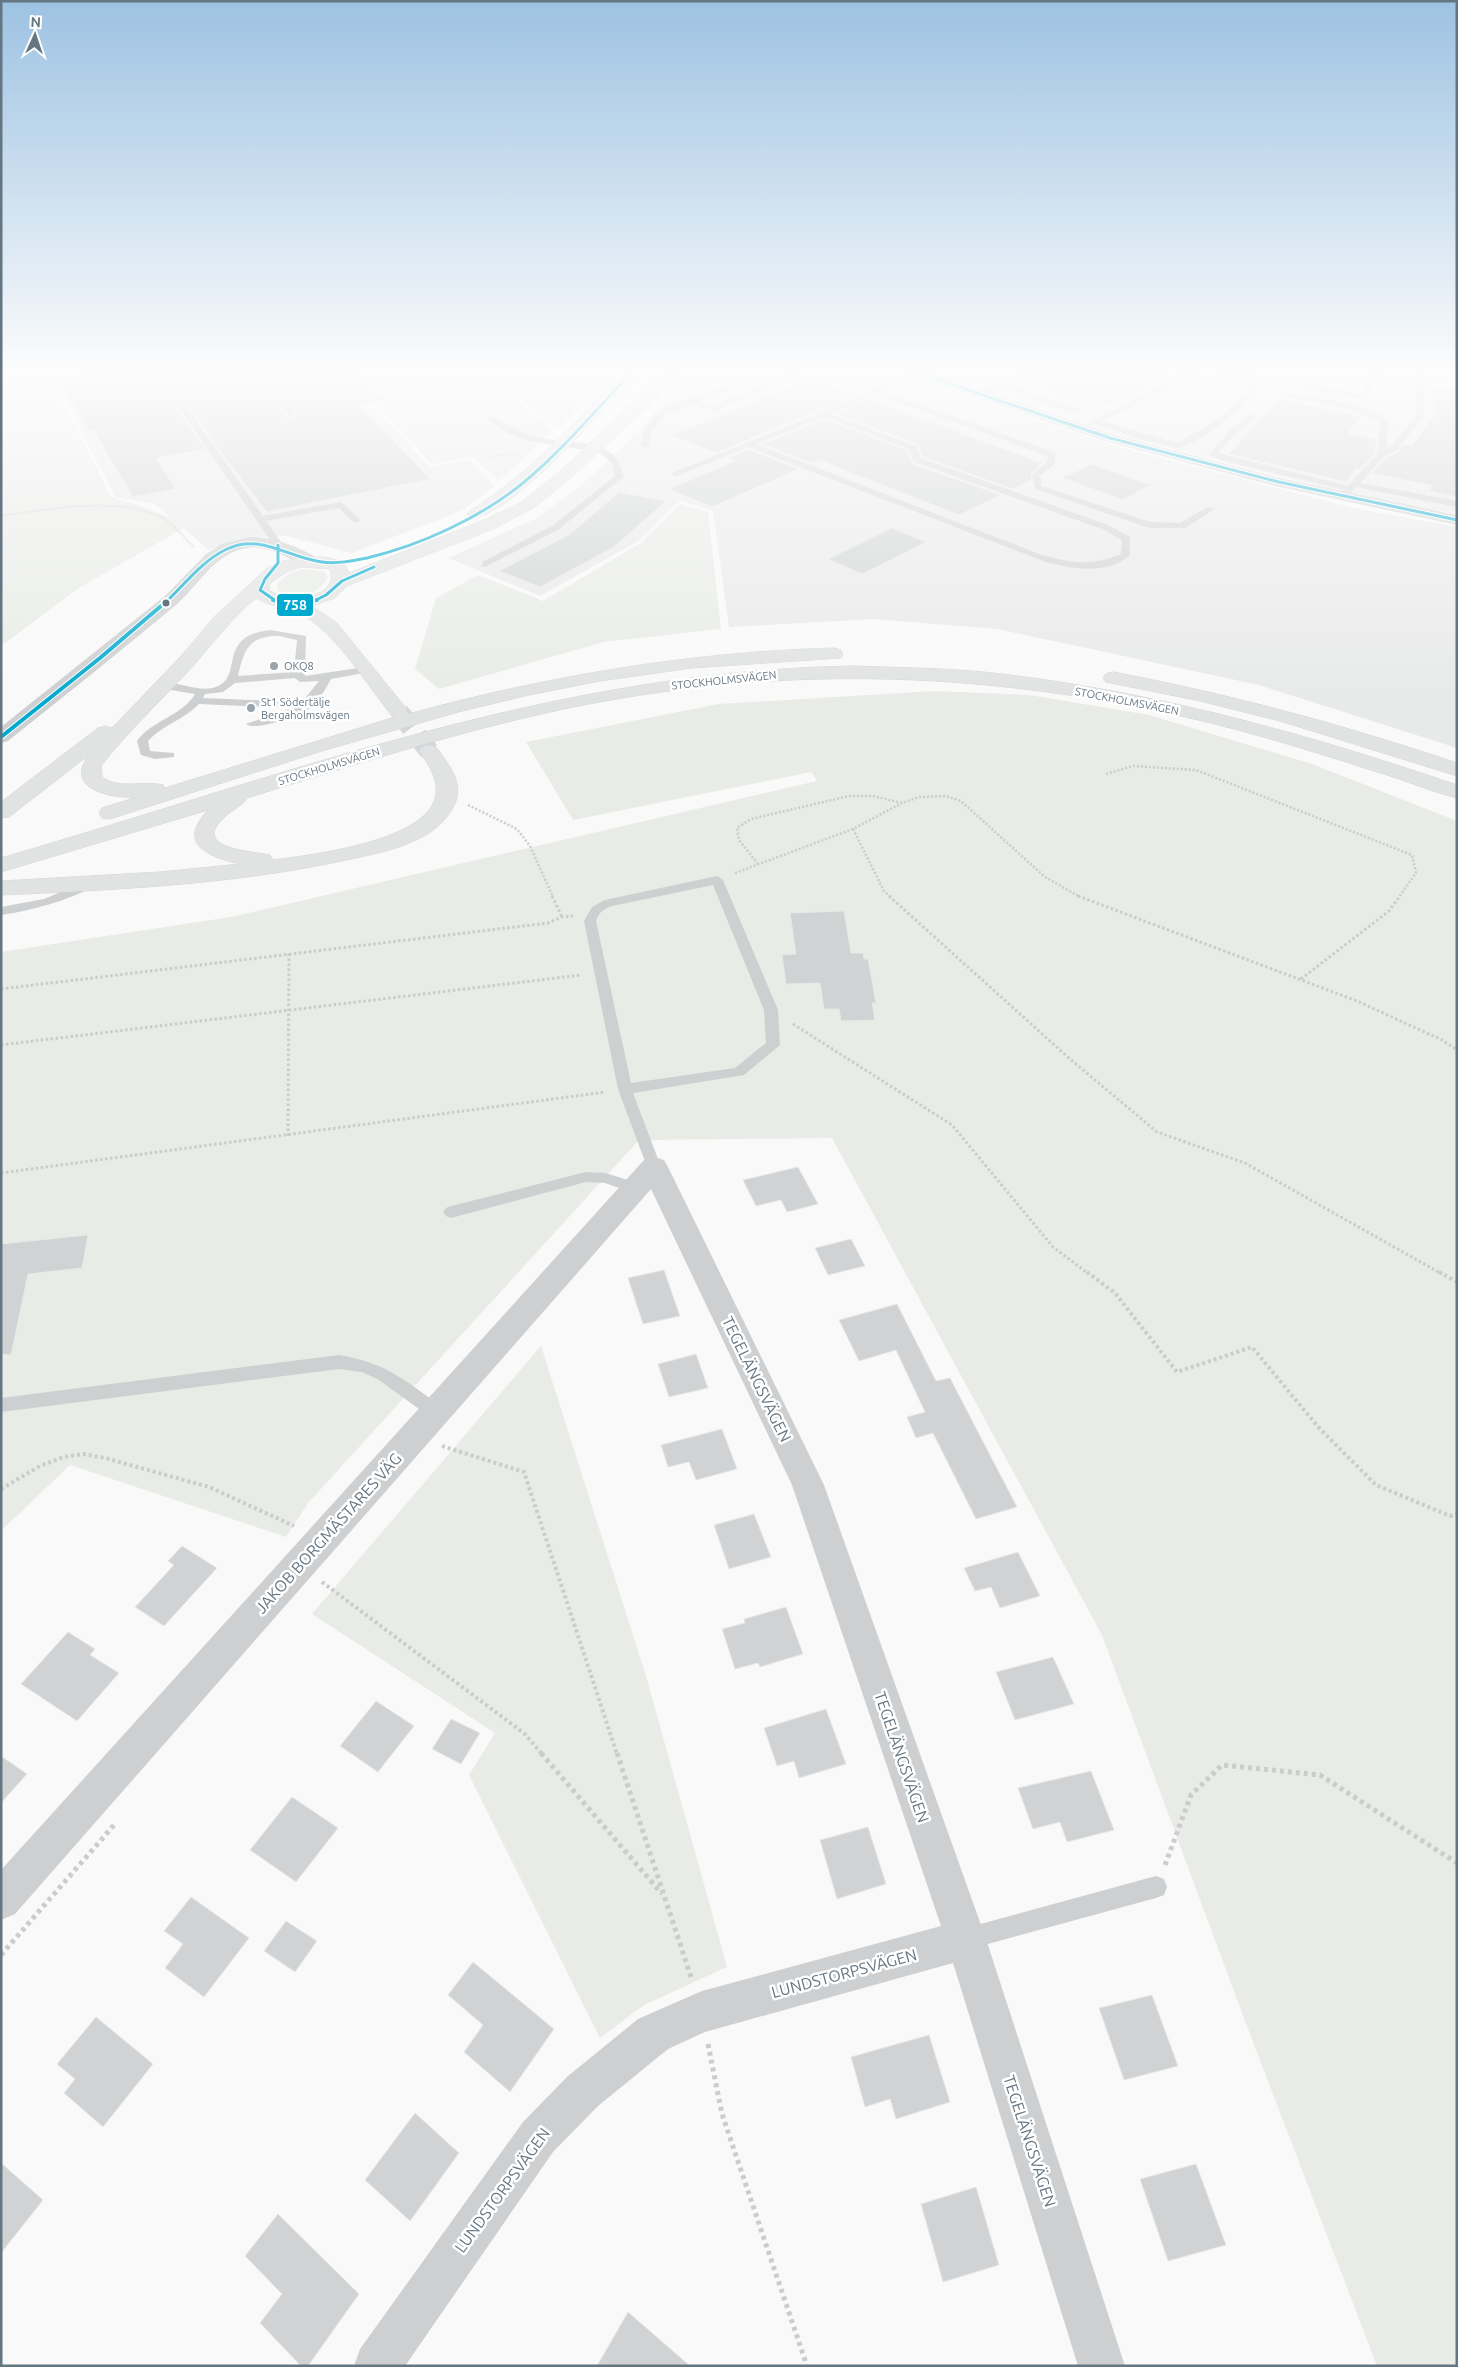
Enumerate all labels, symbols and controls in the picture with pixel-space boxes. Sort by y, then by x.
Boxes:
north arrow [10,10,60,60]
text: N [30,14,41,30]
line badge: 758 [276,593,314,617]
text: 758 [283,597,307,613]
unlabelled marker [161,598,171,608]
marker: OKQ8 [268,660,280,672]
place label: OKQ8 [284,660,314,672]
street label: STOCKHOLMSVÄGEN [671,669,777,691]
street label: STOCKHOLMSVÄGEN [1074,685,1180,717]
place label: St1 Södertälje Bergaholmsvägen [261,696,350,721]
marker: St1 Södertälje Bergaholmsvägen [245,702,257,714]
street label: STOCKHOLMSVÄGEN [277,745,381,787]
street label: TEGELÄNGSVÄGEN [719,1313,795,1445]
street label: JAKOB BORGMÄSTARES VÄG [251,1449,405,1617]
street label: TEGELÄNGSVÄGEN [871,1689,933,1825]
street label: LUNDSTORPSVÄGEN [769,1945,919,2001]
street label: TEGELÄNGSVÄGEN [1000,2073,1060,2209]
street label: LUNDSTORPSVÄGEN [451,2124,553,2256]

